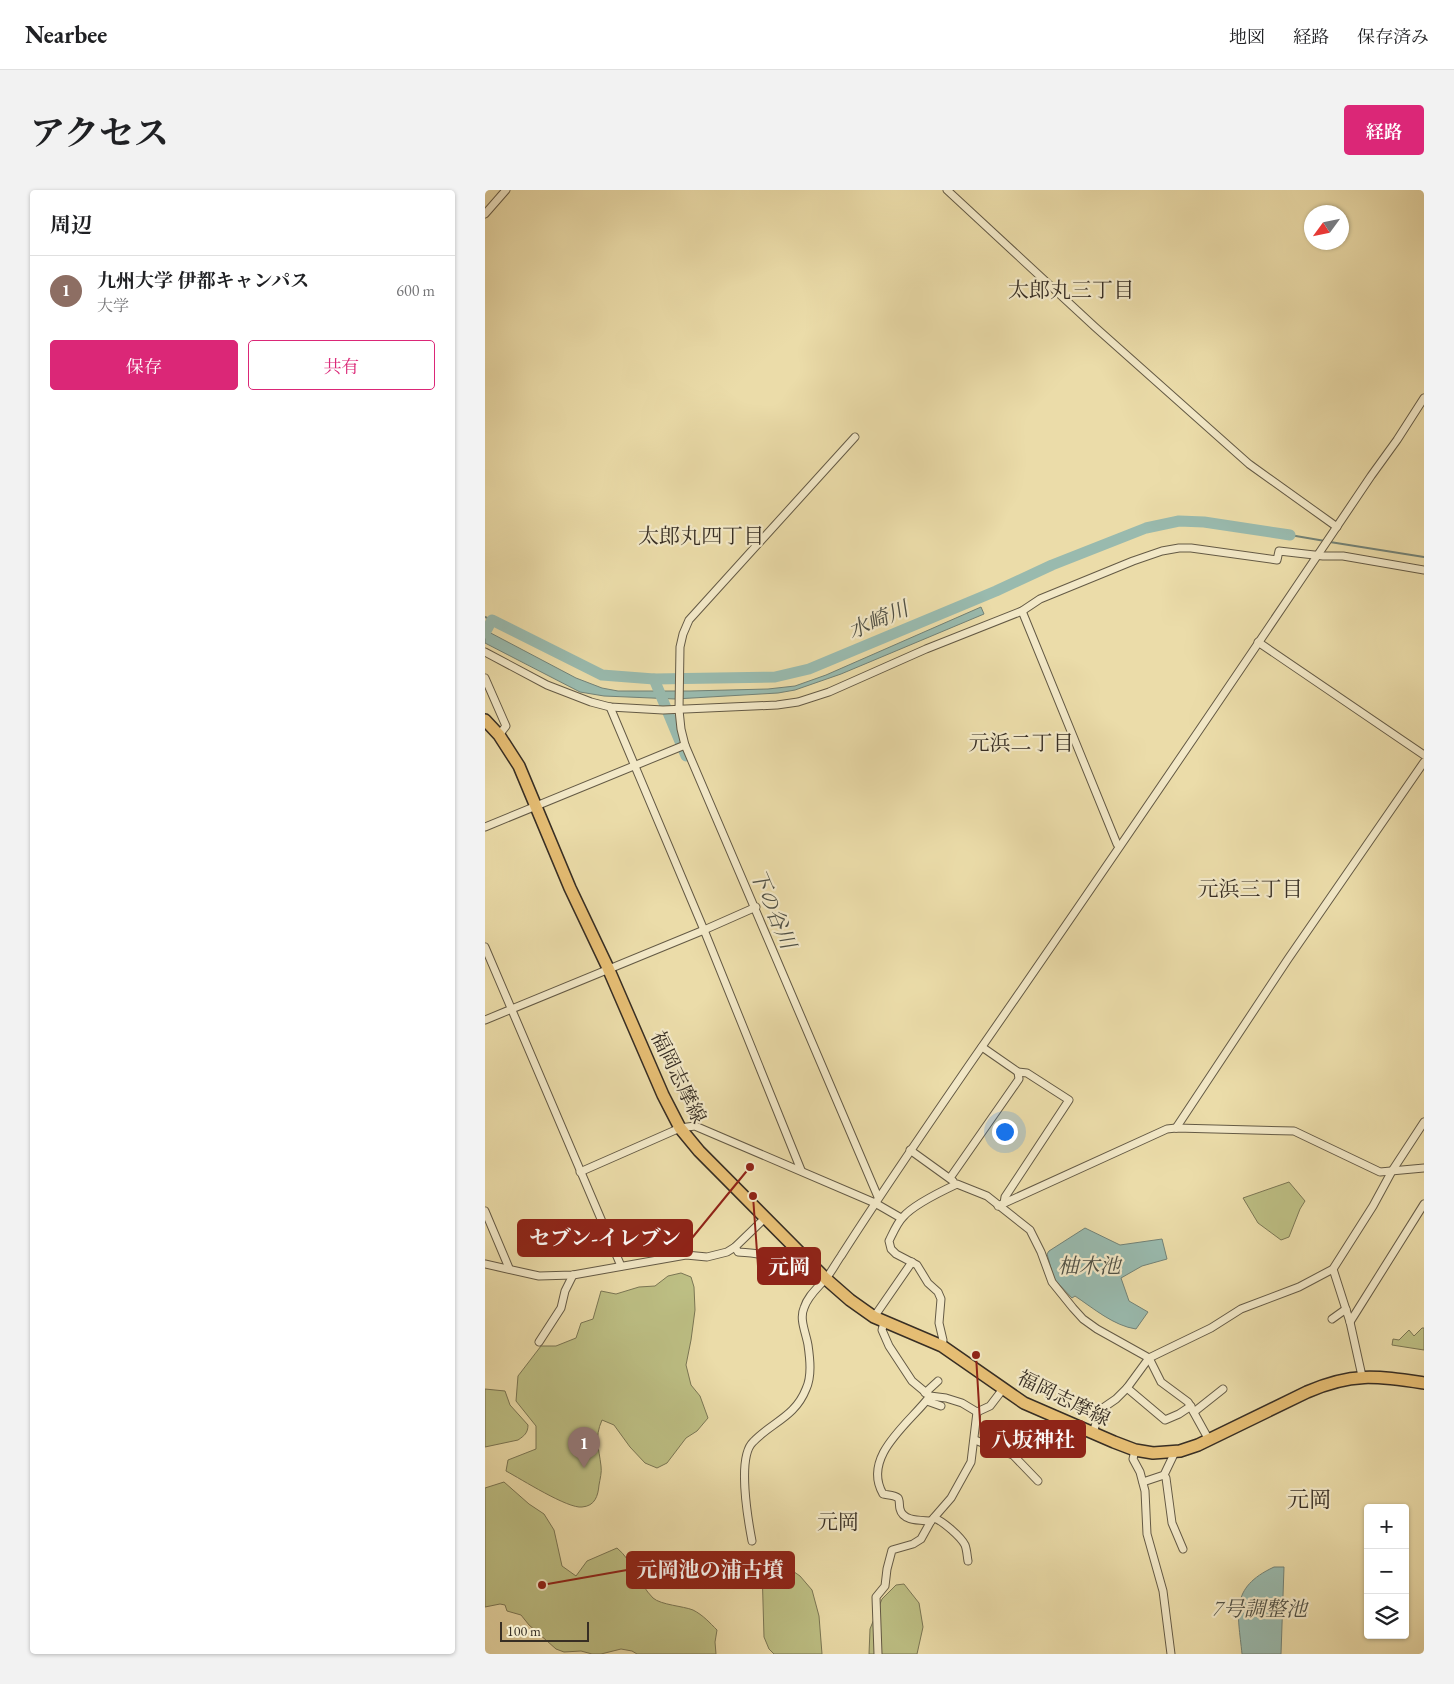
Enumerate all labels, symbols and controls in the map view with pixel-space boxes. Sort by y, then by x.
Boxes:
text: Nearbee [25,19,107,50]
text: 地図 [1229,25,1265,48]
text: 経路 [1293,25,1329,48]
text: 保存済み [1357,25,1429,48]
button: 経路 [1344,105,1424,155]
text: アクセス [30,110,169,155]
north arrow [1304,205,1349,250]
text: 周辺 [50,211,92,238]
text: 九州大学 伊都キャンパス [97,268,309,293]
district label: 太郎丸三丁目 [1008,276,1134,303]
text: 1 [62,280,70,301]
text: 600 m [396,280,435,301]
text: 大学 [97,295,129,316]
button: 保存 [50,340,238,390]
button: 共有 [248,340,435,390]
district label: 太郎丸四丁目 [638,522,764,549]
water label: 水崎川 [844,594,914,644]
district label: 元浜二丁目 [969,729,1074,756]
water label: 下の谷川 [745,865,803,955]
district label: 元浜三丁目 [1198,875,1303,902]
street label: 福岡志摩線 [645,1026,713,1128]
your location [992,1119,1018,1145]
callout: セブン-イレブン [518,1220,692,1256]
text: セブン-イレブン [529,1224,681,1251]
callout: 元岡 [758,1248,820,1284]
water label: 柚木池 [1058,1252,1122,1279]
text: 元岡 [768,1253,810,1280]
street label: 福岡志摩線 [1013,1364,1115,1432]
callout: 八坂神社 [981,1421,1085,1457]
text: 八坂神社 [991,1426,1075,1453]
pin: 1 [568,1427,600,1468]
district label: 元岡 [1287,1485,1331,1514]
map controls [1364,1504,1409,1639]
button: + [1364,1504,1409,1549]
district label: 元岡 [817,1508,859,1535]
button: − [1364,1549,1409,1594]
callout: 元岡池の浦古墳 [627,1552,794,1588]
text: 元岡池の浦古墳 [637,1556,784,1583]
button: layers [1364,1594,1409,1639]
water label: 7号調整池 [1213,1595,1309,1622]
scale bar [500,1619,589,1642]
text: 100 m [507,1622,541,1640]

